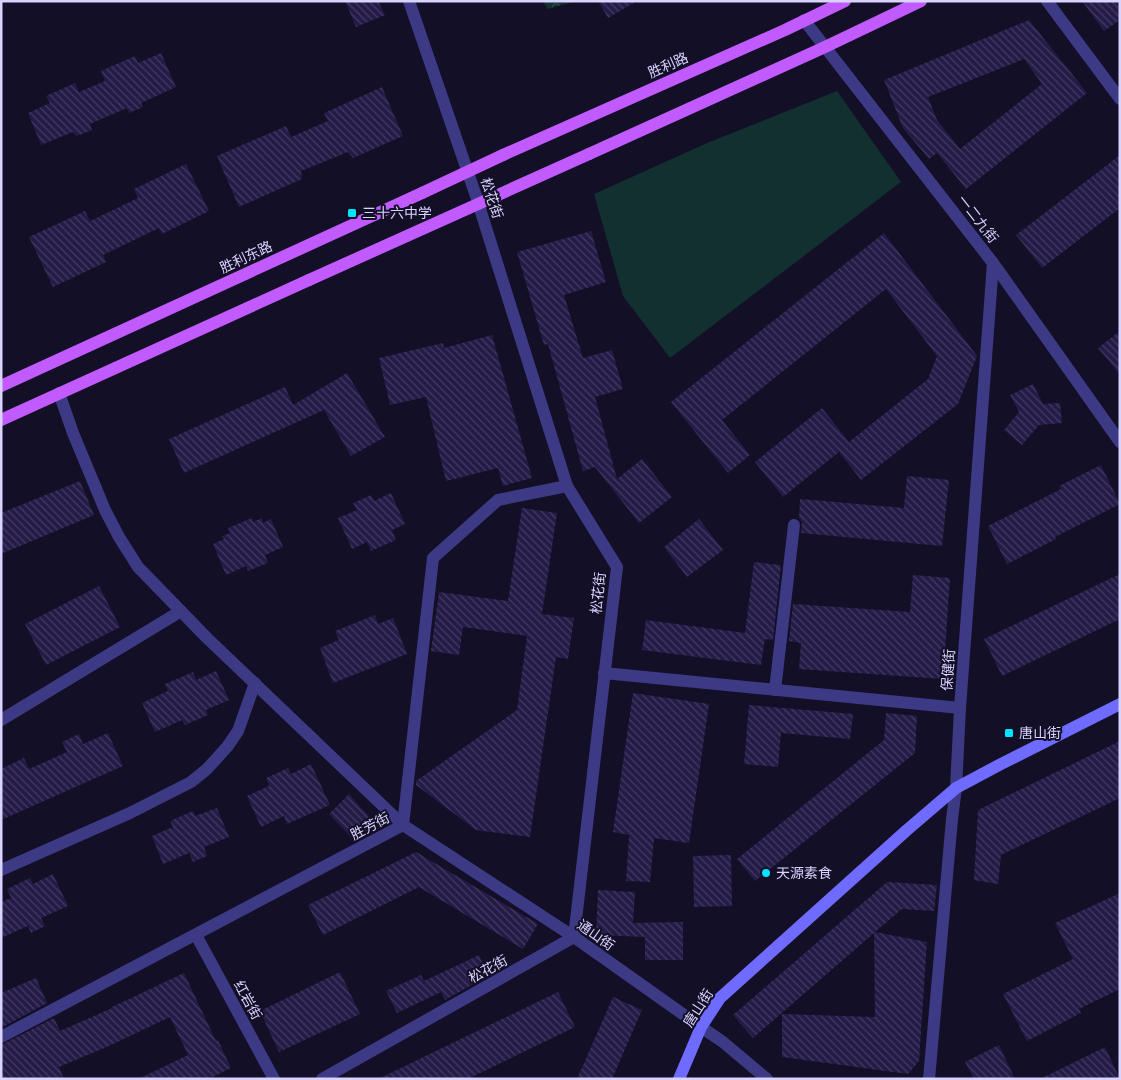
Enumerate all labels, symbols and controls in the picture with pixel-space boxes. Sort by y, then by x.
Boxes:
street label: 胜利路 [646,49,690,81]
street label: 松花街 [478,176,506,220]
street label: 一二九街 [954,192,1002,246]
place label: 三十六中学 [362,205,432,221]
marker: 三十六中学 [346,207,358,219]
street label: 胜利东路 [217,238,275,276]
street label: 松花街 [588,571,608,615]
street label: 保健街 [939,648,957,692]
place label: 唐山街 [1019,725,1061,741]
marker: 唐山街 [1003,727,1015,739]
street label: 胜芳街 [348,809,392,843]
place label: 天源素食 [776,865,832,881]
marker: 天源素食 [760,867,772,879]
street label: 通山街 [574,916,618,954]
street label: 松花街 [466,952,510,986]
street label: 红岩街 [231,978,265,1022]
street label: 唐山街 [680,986,716,1030]

